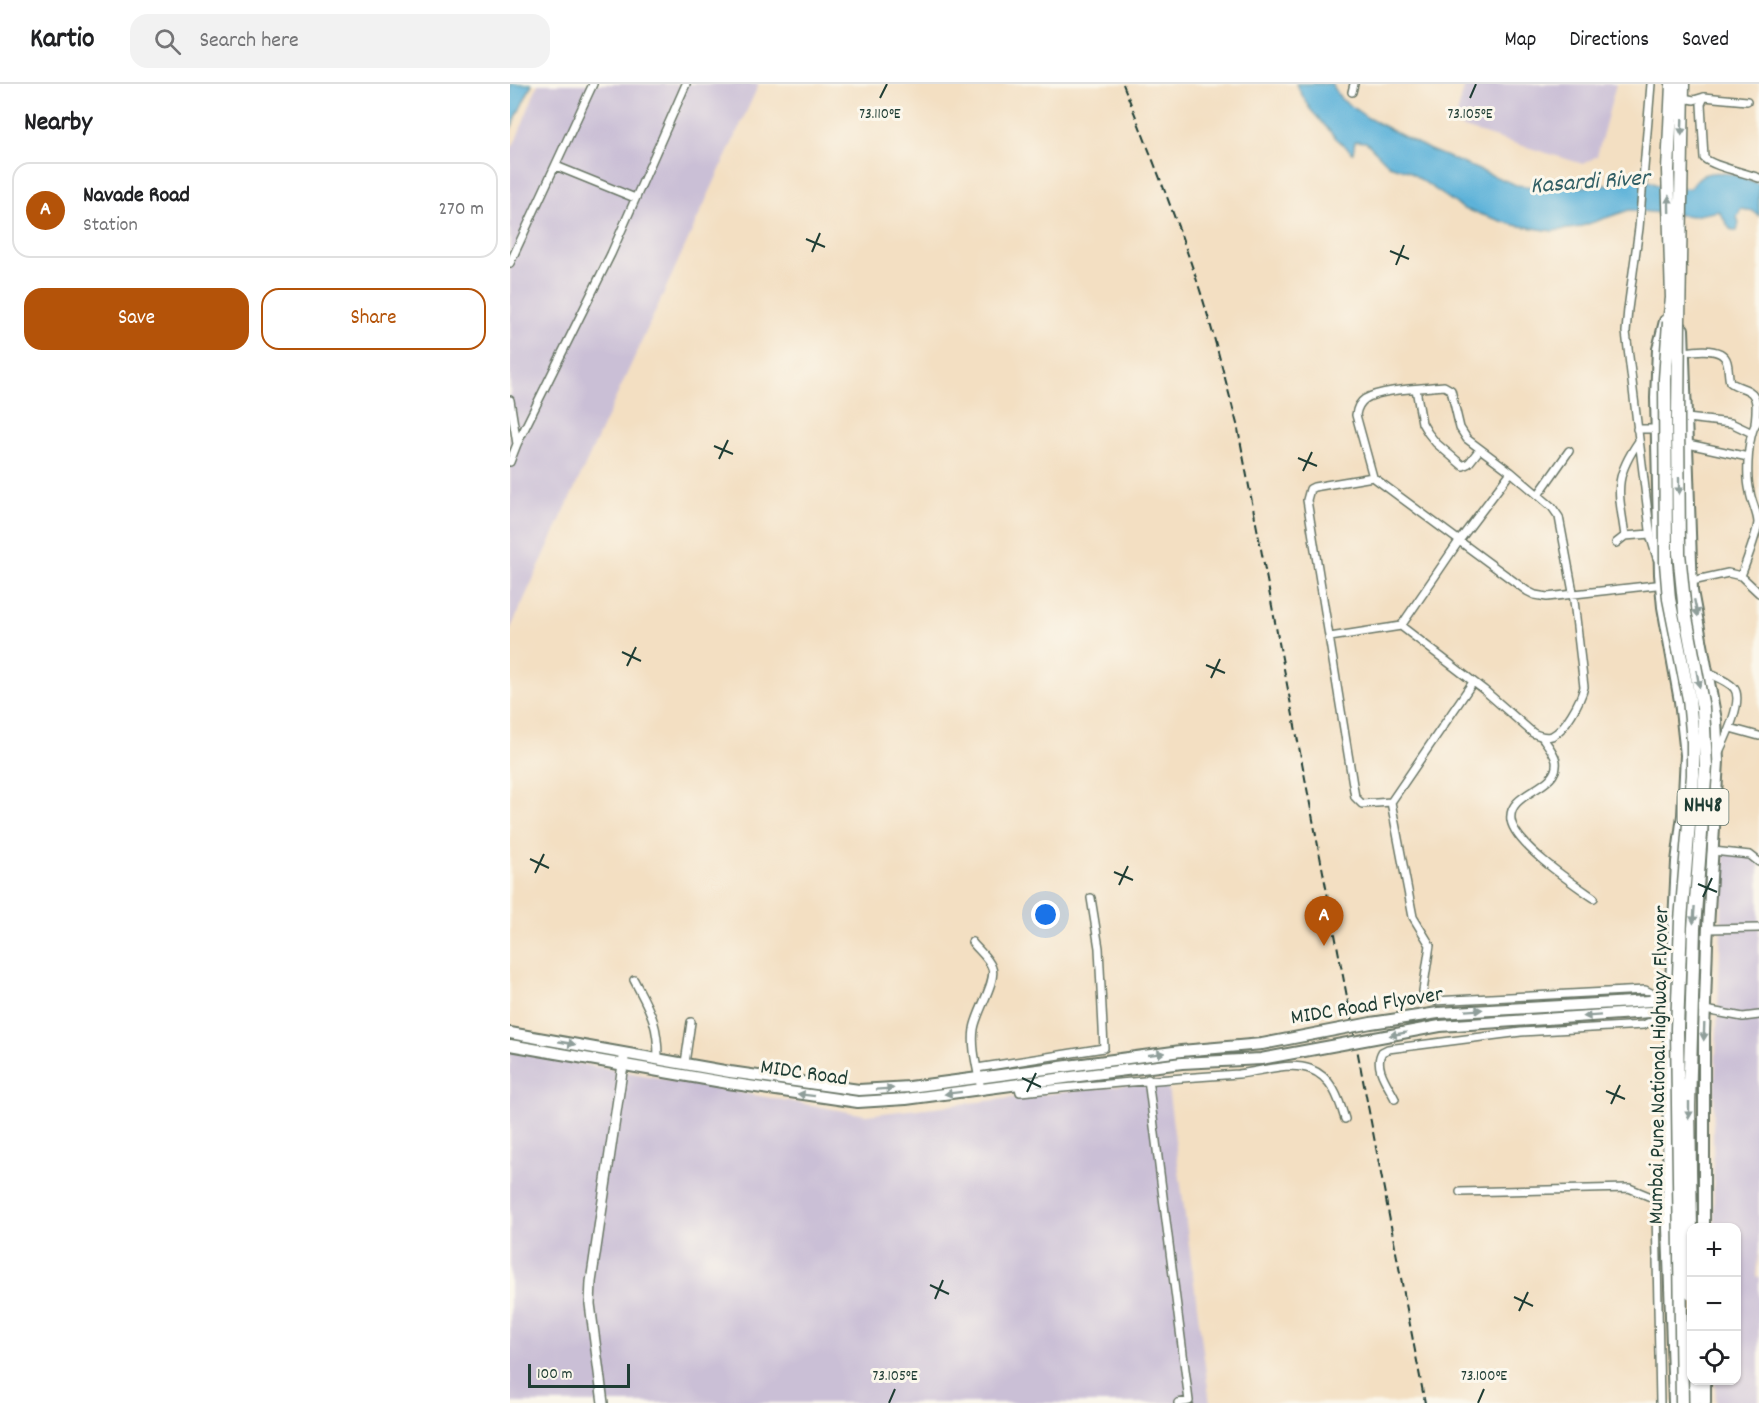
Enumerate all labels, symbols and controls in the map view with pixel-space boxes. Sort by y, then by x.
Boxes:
search box [130,14,550,68]
text: Kartio [30,21,94,61]
icon: search [151,25,184,58]
text: Search here [199,26,299,57]
text: Map [1505,26,1536,56]
text: Directions [1569,26,1649,56]
text: Saved [1682,26,1729,56]
text: 73.110°E [859,104,901,126]
text: 73.105°E [1448,104,1493,126]
text: Nearby [24,105,92,142]
one-way arrow [1677,118,1687,137]
water label: Kasardi River [1529,162,1654,204]
text: Navade Road [83,181,190,212]
one-way arrow [1664,195,1674,214]
text: A [40,196,51,224]
text: 270 m [438,196,484,224]
text: Station [83,212,138,240]
button: Save [24,288,249,350]
button: Share [261,288,486,350]
one-way arrow [1674,476,1684,495]
one-way arrow [1692,599,1701,618]
one-way arrow [1694,670,1703,689]
road number: NH48 [1678,789,1728,825]
pin: A [1304,896,1344,946]
your location [1031,900,1060,929]
street label: Mumbai Pune National Highway Flyover [1642,905,1678,1225]
one-way arrow [1690,906,1699,925]
street label: MIDC Road Flyover [1289,980,1446,1034]
one-way arrow [1465,1006,1484,1015]
one-way arrow [1582,1011,1601,1021]
one-way arrow [1699,1023,1709,1042]
one-way arrow [1388,1030,1407,1039]
one-way arrow [558,1039,577,1048]
one-way arrow [1147,1050,1166,1059]
street label: MIDC Road [758,1053,850,1095]
one-way arrow [875,1084,894,1094]
one-way arrow [943,1089,962,1098]
one-way arrow [796,1090,815,1100]
one-way arrow [1684,1100,1694,1119]
map controls [1687,1223,1741,1385]
button: + [1687,1223,1741,1277]
button: − [1687,1277,1741,1331]
button: locate [1687,1331,1741,1385]
scale bar [528,1361,630,1388]
text: 100 m [537,1363,573,1386]
text: 73.105°E [873,1366,918,1388]
text: 73.100°E [1461,1366,1507,1388]

